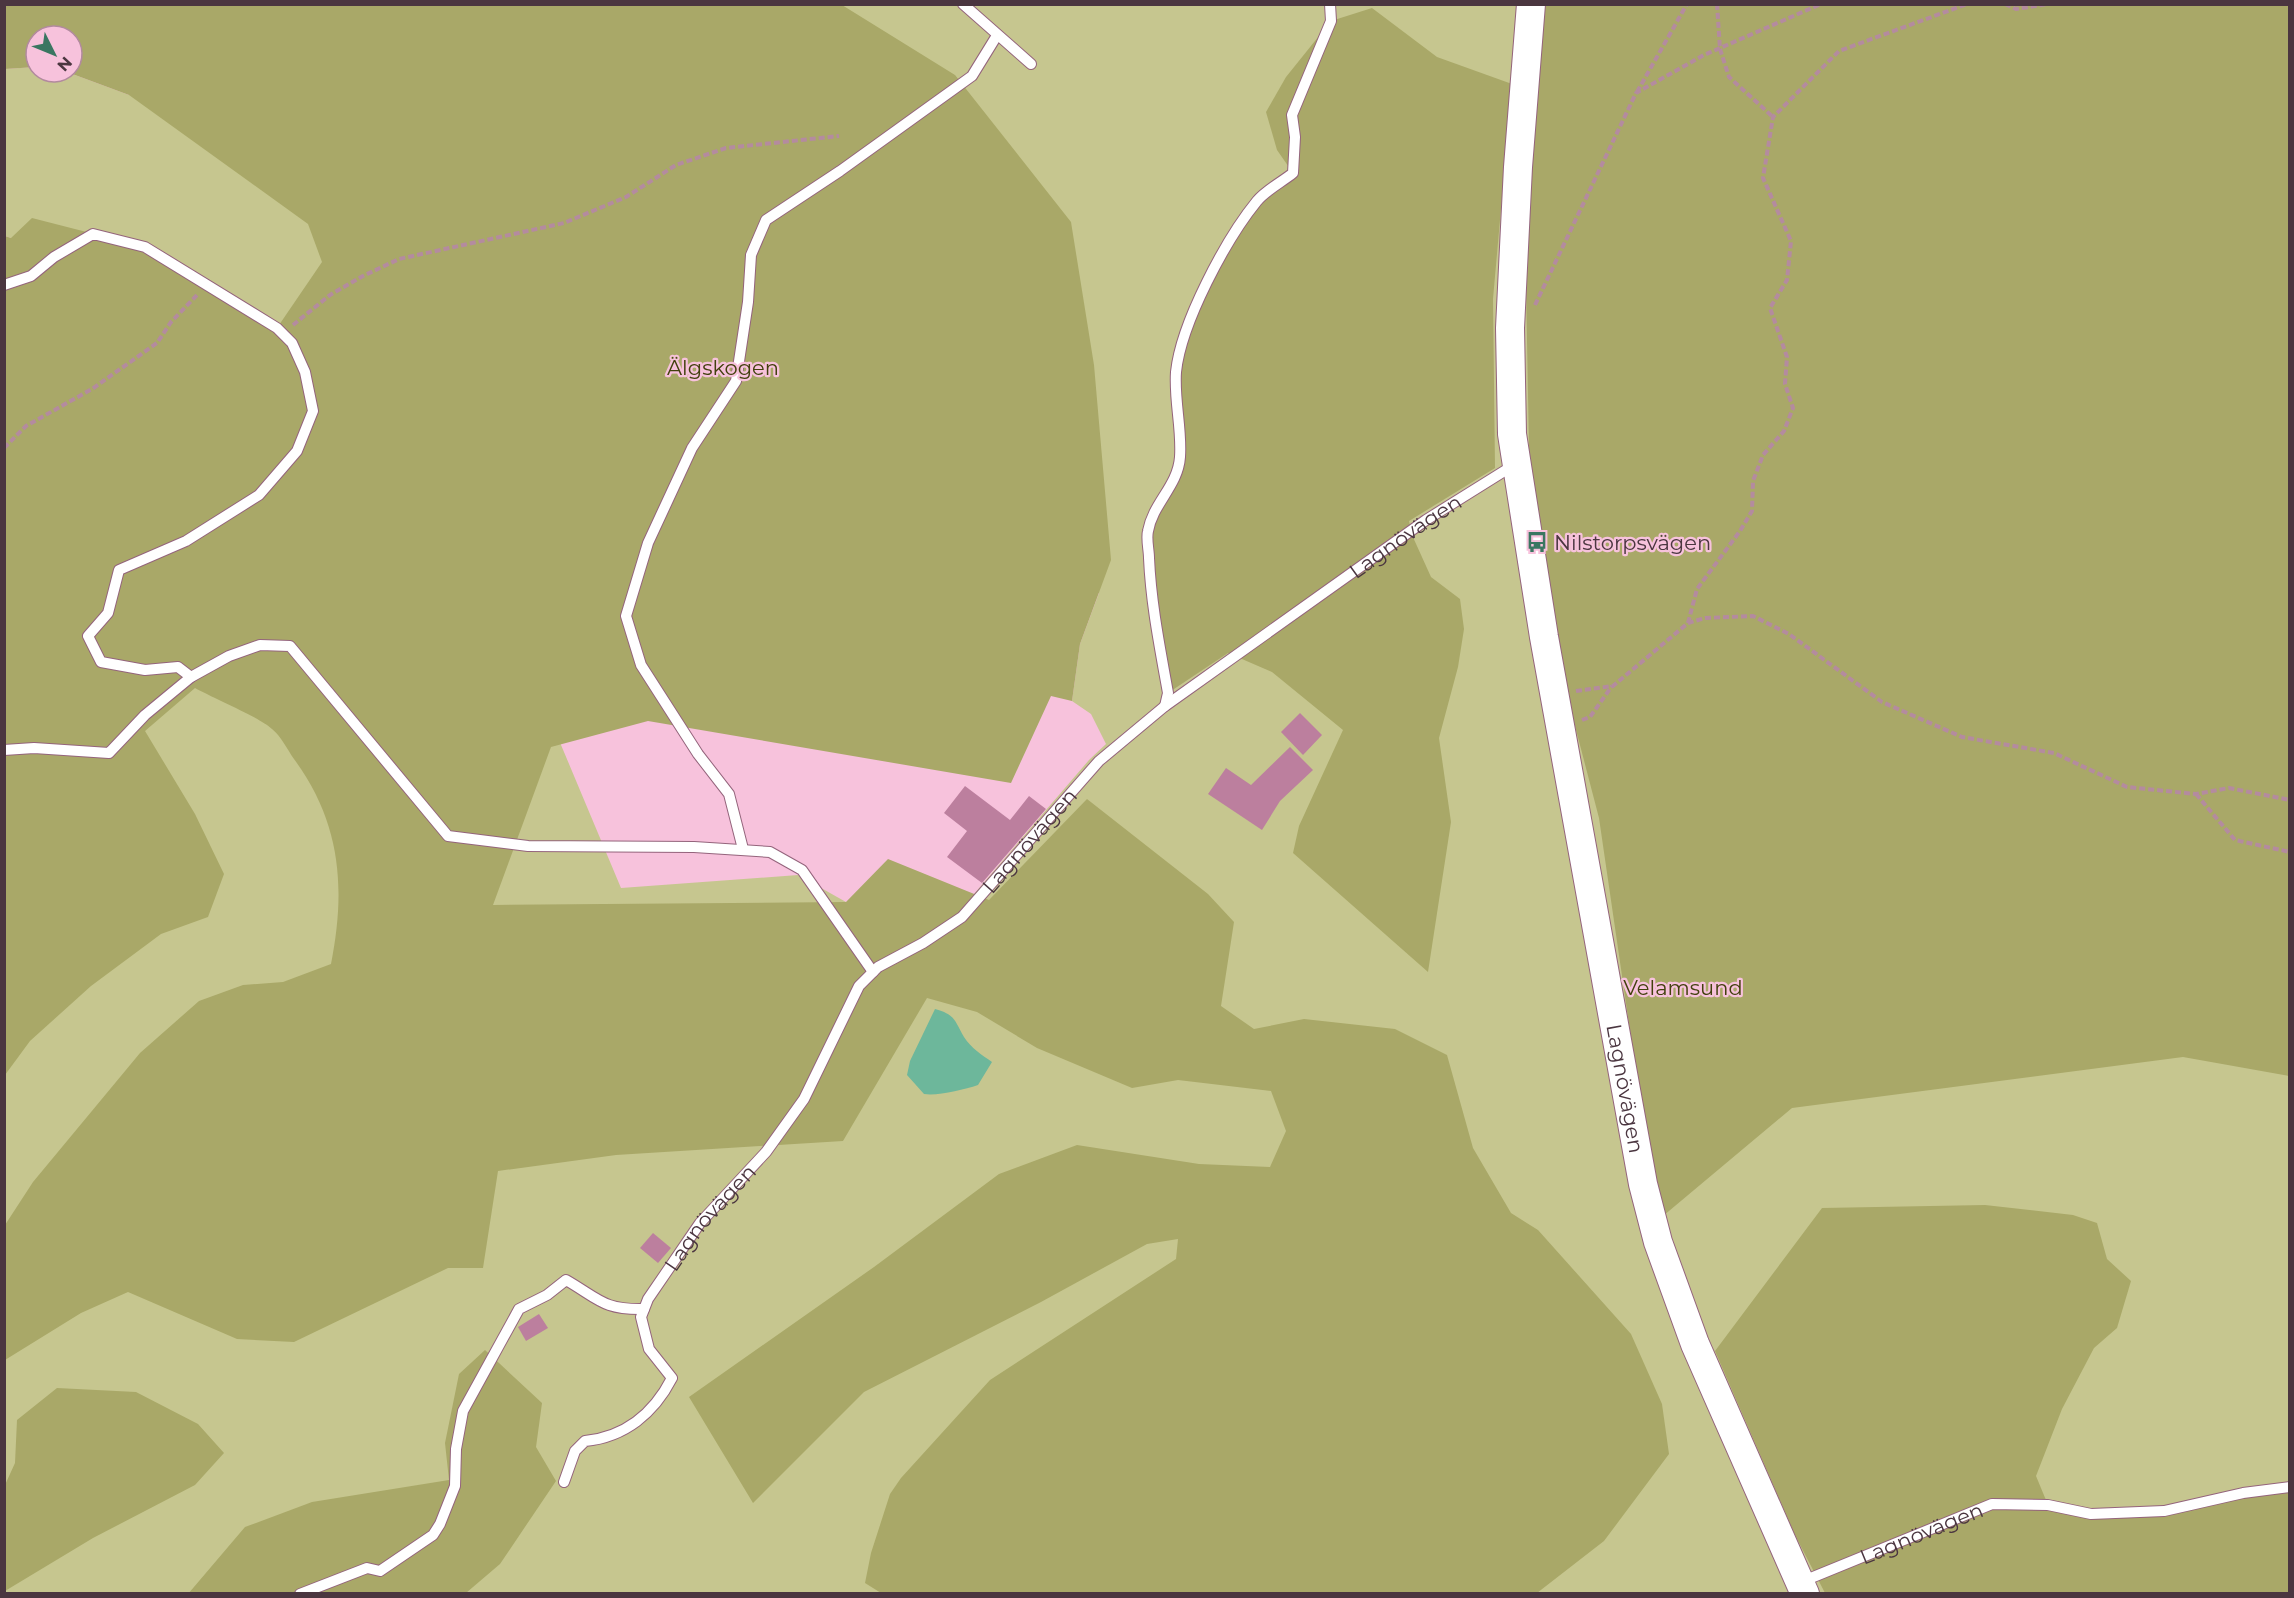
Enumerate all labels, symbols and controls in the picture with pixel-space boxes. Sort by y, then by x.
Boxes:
north arrow [24,24,84,84]
text: N [53,53,76,75]
park label: Älgskogen [667,355,779,380]
street label: Lagnövägen [1344,489,1466,583]
bus stop icon: Nilstorpsvägen [1525,530,1549,554]
place label: Nilstorpsvägen [1554,530,1711,555]
street label: Lagnövägen [977,783,1082,898]
park label: Velamsund [1623,975,1743,1000]
street label: Lagnövägen [1602,1022,1650,1155]
street label: Lagnövägen [659,1159,761,1276]
street label: Lagnövägen [1856,1497,1987,1569]

